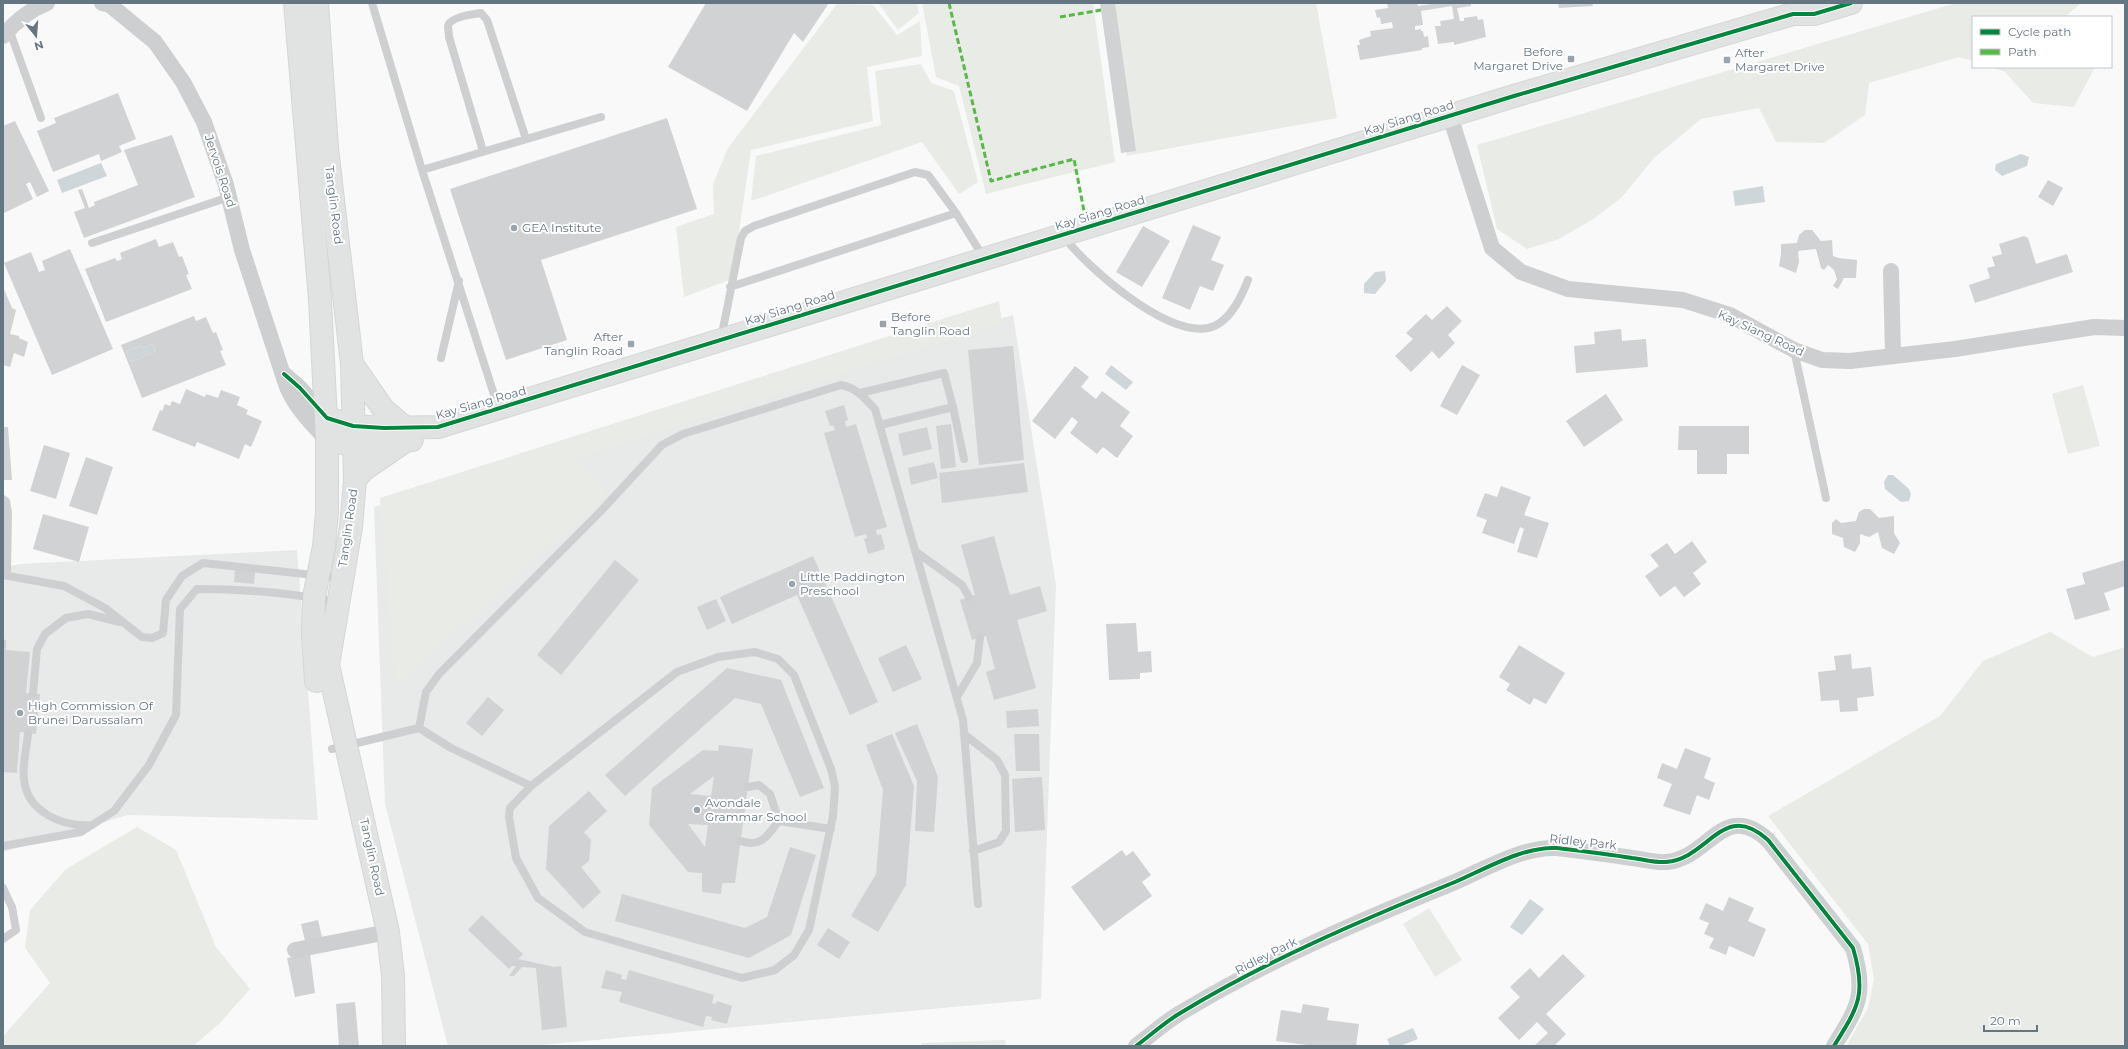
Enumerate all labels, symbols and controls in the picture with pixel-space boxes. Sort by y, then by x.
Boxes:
north arrow [16,16,56,56]
legend [1972,16,2112,68]
text: Cycle path [2008,24,2071,39]
text: N [33,38,45,54]
place label: Before Margaret Drive [1473,44,1563,73]
text: Path [2008,44,2037,59]
place label: After Margaret Drive [1735,45,1825,74]
marker: Before Margaret Drive [1566,54,1576,64]
marker: After Margaret Drive [1722,55,1732,65]
street label: Kay Siang Road [1362,97,1456,138]
street label: Jervois Road [201,132,239,209]
street label: Tanglin Road [322,165,347,245]
street label: Kay Siang Road [1053,192,1147,233]
place label: GEA Institute [522,220,601,235]
marker: GEA Institute [509,223,519,233]
street label: Kay Siang Road [743,287,837,328]
street label: Kay Siang Road [1716,306,1807,359]
place label: Before Tanglin Road [891,309,970,338]
marker: Before Tanglin Road [878,319,888,329]
place label: After Tanglin Road [544,329,623,358]
marker: After Tanglin Road [626,339,636,349]
street label: Kay Siang Road [434,382,528,423]
street label: Tanglin Road [335,488,360,568]
place label: Little Paddington Preschool [800,569,905,598]
marker: Little Paddington Preschool [787,579,797,589]
place label: High Commission Of Brunei Darussalam [28,698,154,727]
marker: High Commission Of Brunei Darussalam [15,708,25,718]
place label: Avondale Grammar School [705,795,807,824]
marker: Avondale Grammar School [692,805,702,815]
street label: Tanglin Road [357,817,388,897]
street label: Ridley Park [1549,831,1618,853]
street label: Ridley Park [1232,933,1300,978]
scale bar [1984,1007,2037,1033]
text: 20 m [1990,1013,2021,1028]

